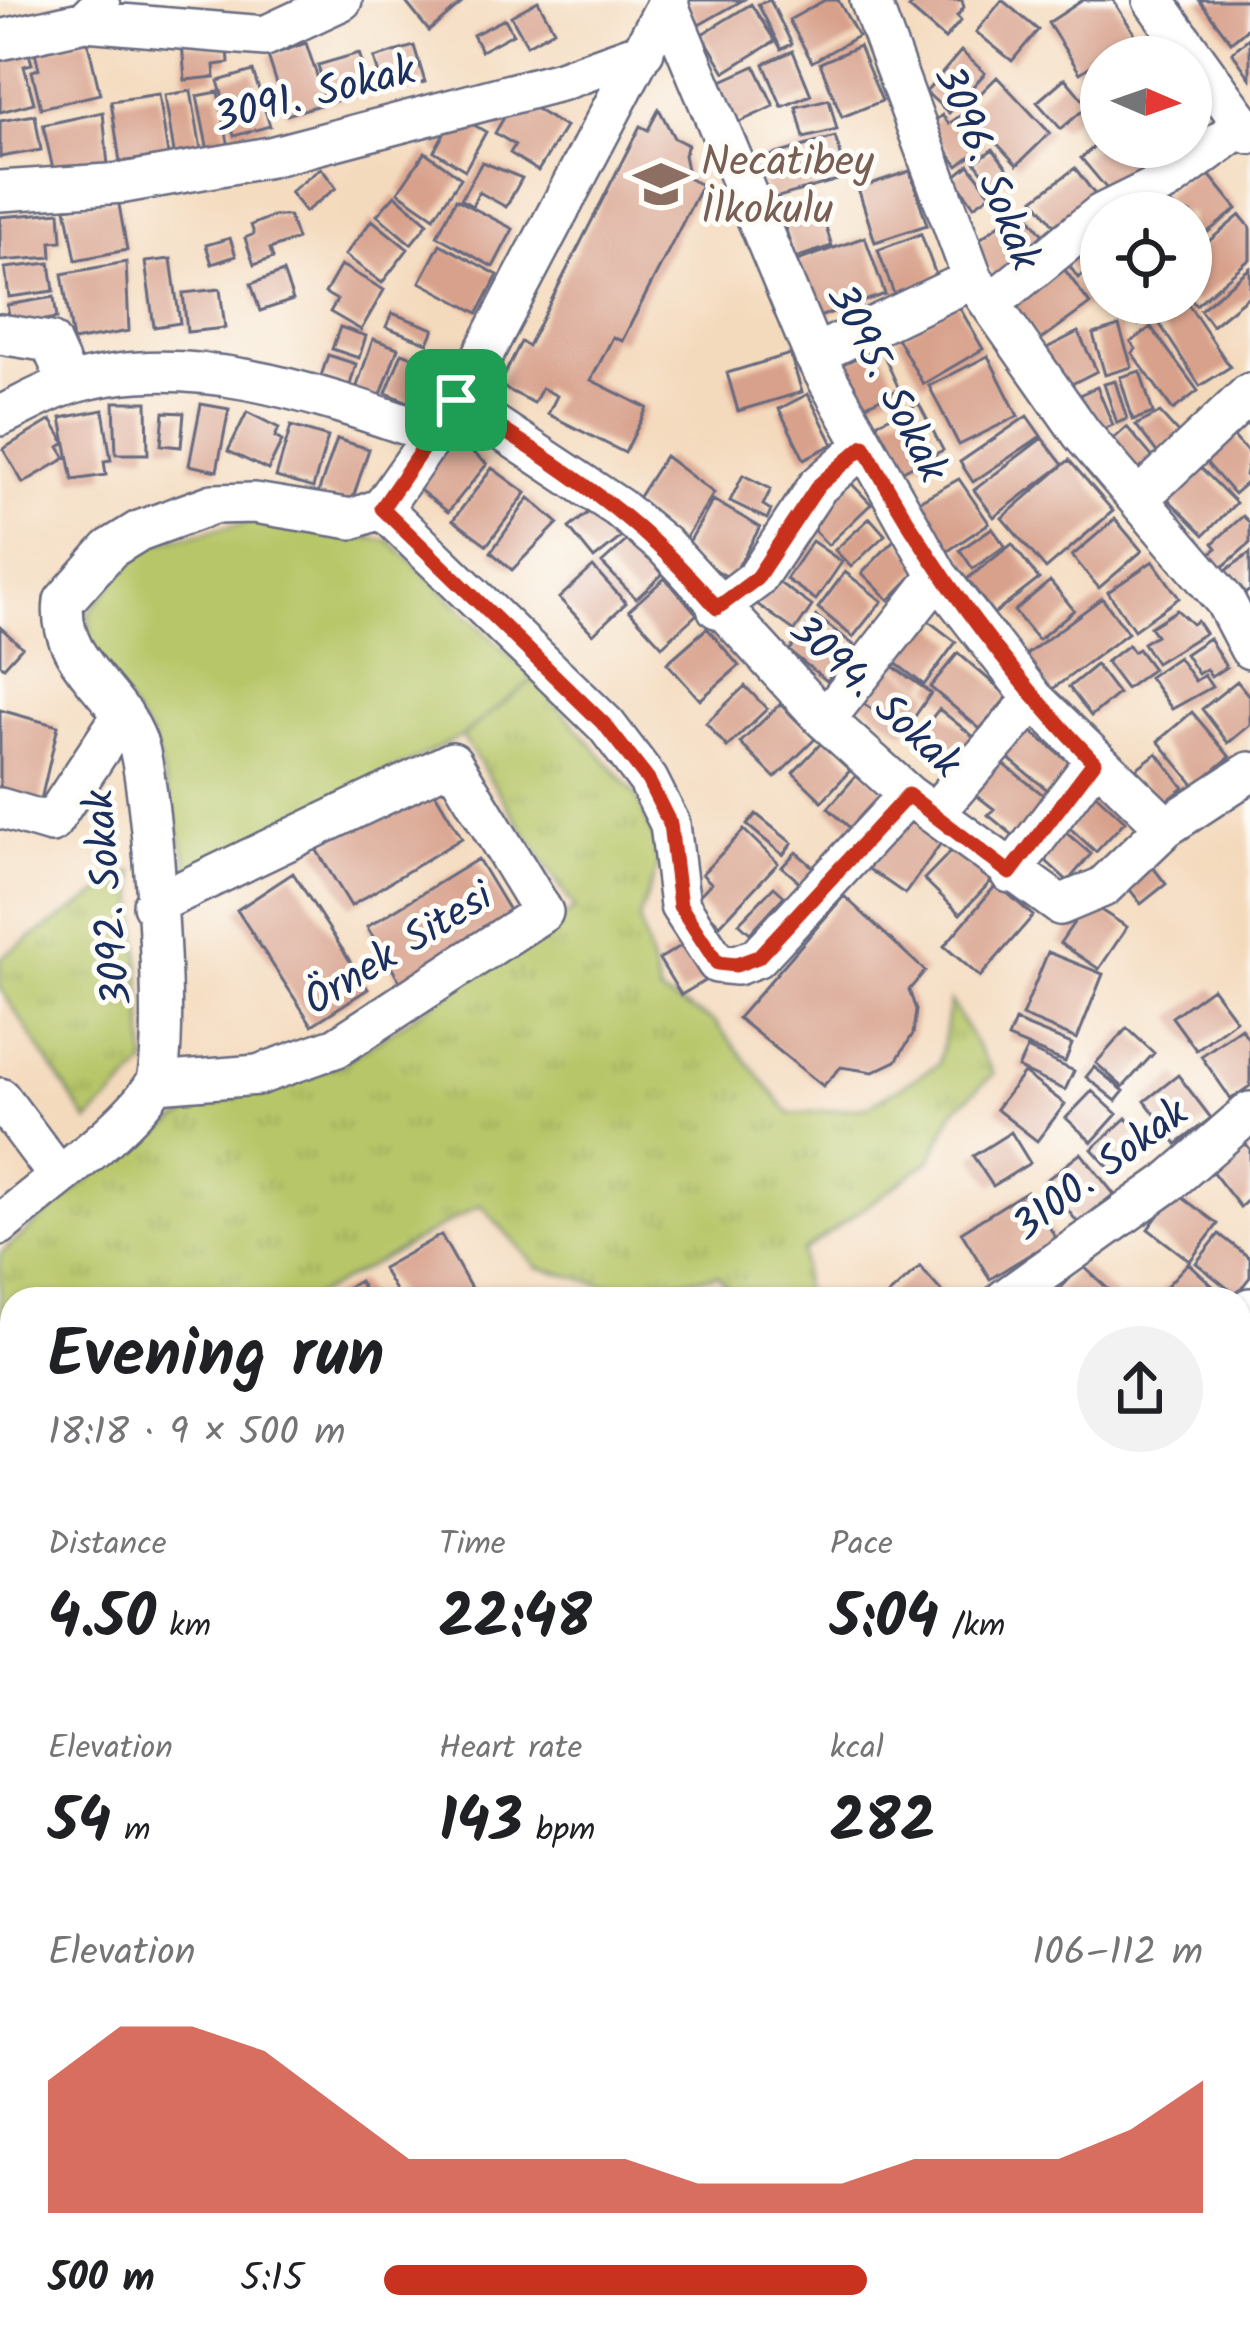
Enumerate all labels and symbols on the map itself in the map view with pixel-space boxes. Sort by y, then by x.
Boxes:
north arrow [1080,36,1212,168]
street label: 3091. Sokak [207,38,423,153]
street label: 3096. Sokak [914,56,1057,281]
place label: Necatibey İlkokulu [701,130,874,245]
school or university icon: Necatibey İlkokulu [632,155,690,213]
street label: 3095. Sokak [807,272,965,495]
pin [405,349,507,451]
street label: 3094. Sokak [773,599,977,796]
street label: 3092. Sokak [67,786,152,1009]
street label: Örnek Sitesi [291,864,509,1035]
street label: 3100. Sokak [999,1082,1204,1260]

